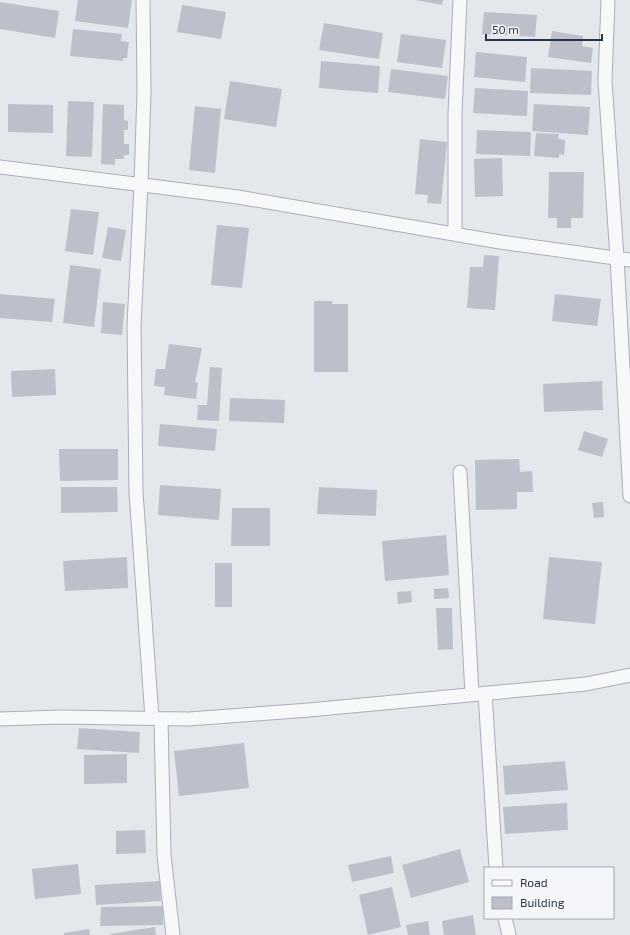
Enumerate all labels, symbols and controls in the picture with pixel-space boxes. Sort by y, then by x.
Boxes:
scale bar [486,16,602,42]
text: 50 m [492,22,519,36]
legend [484,867,614,919]
text: Road [520,875,548,889]
text: Building [520,895,565,909]

